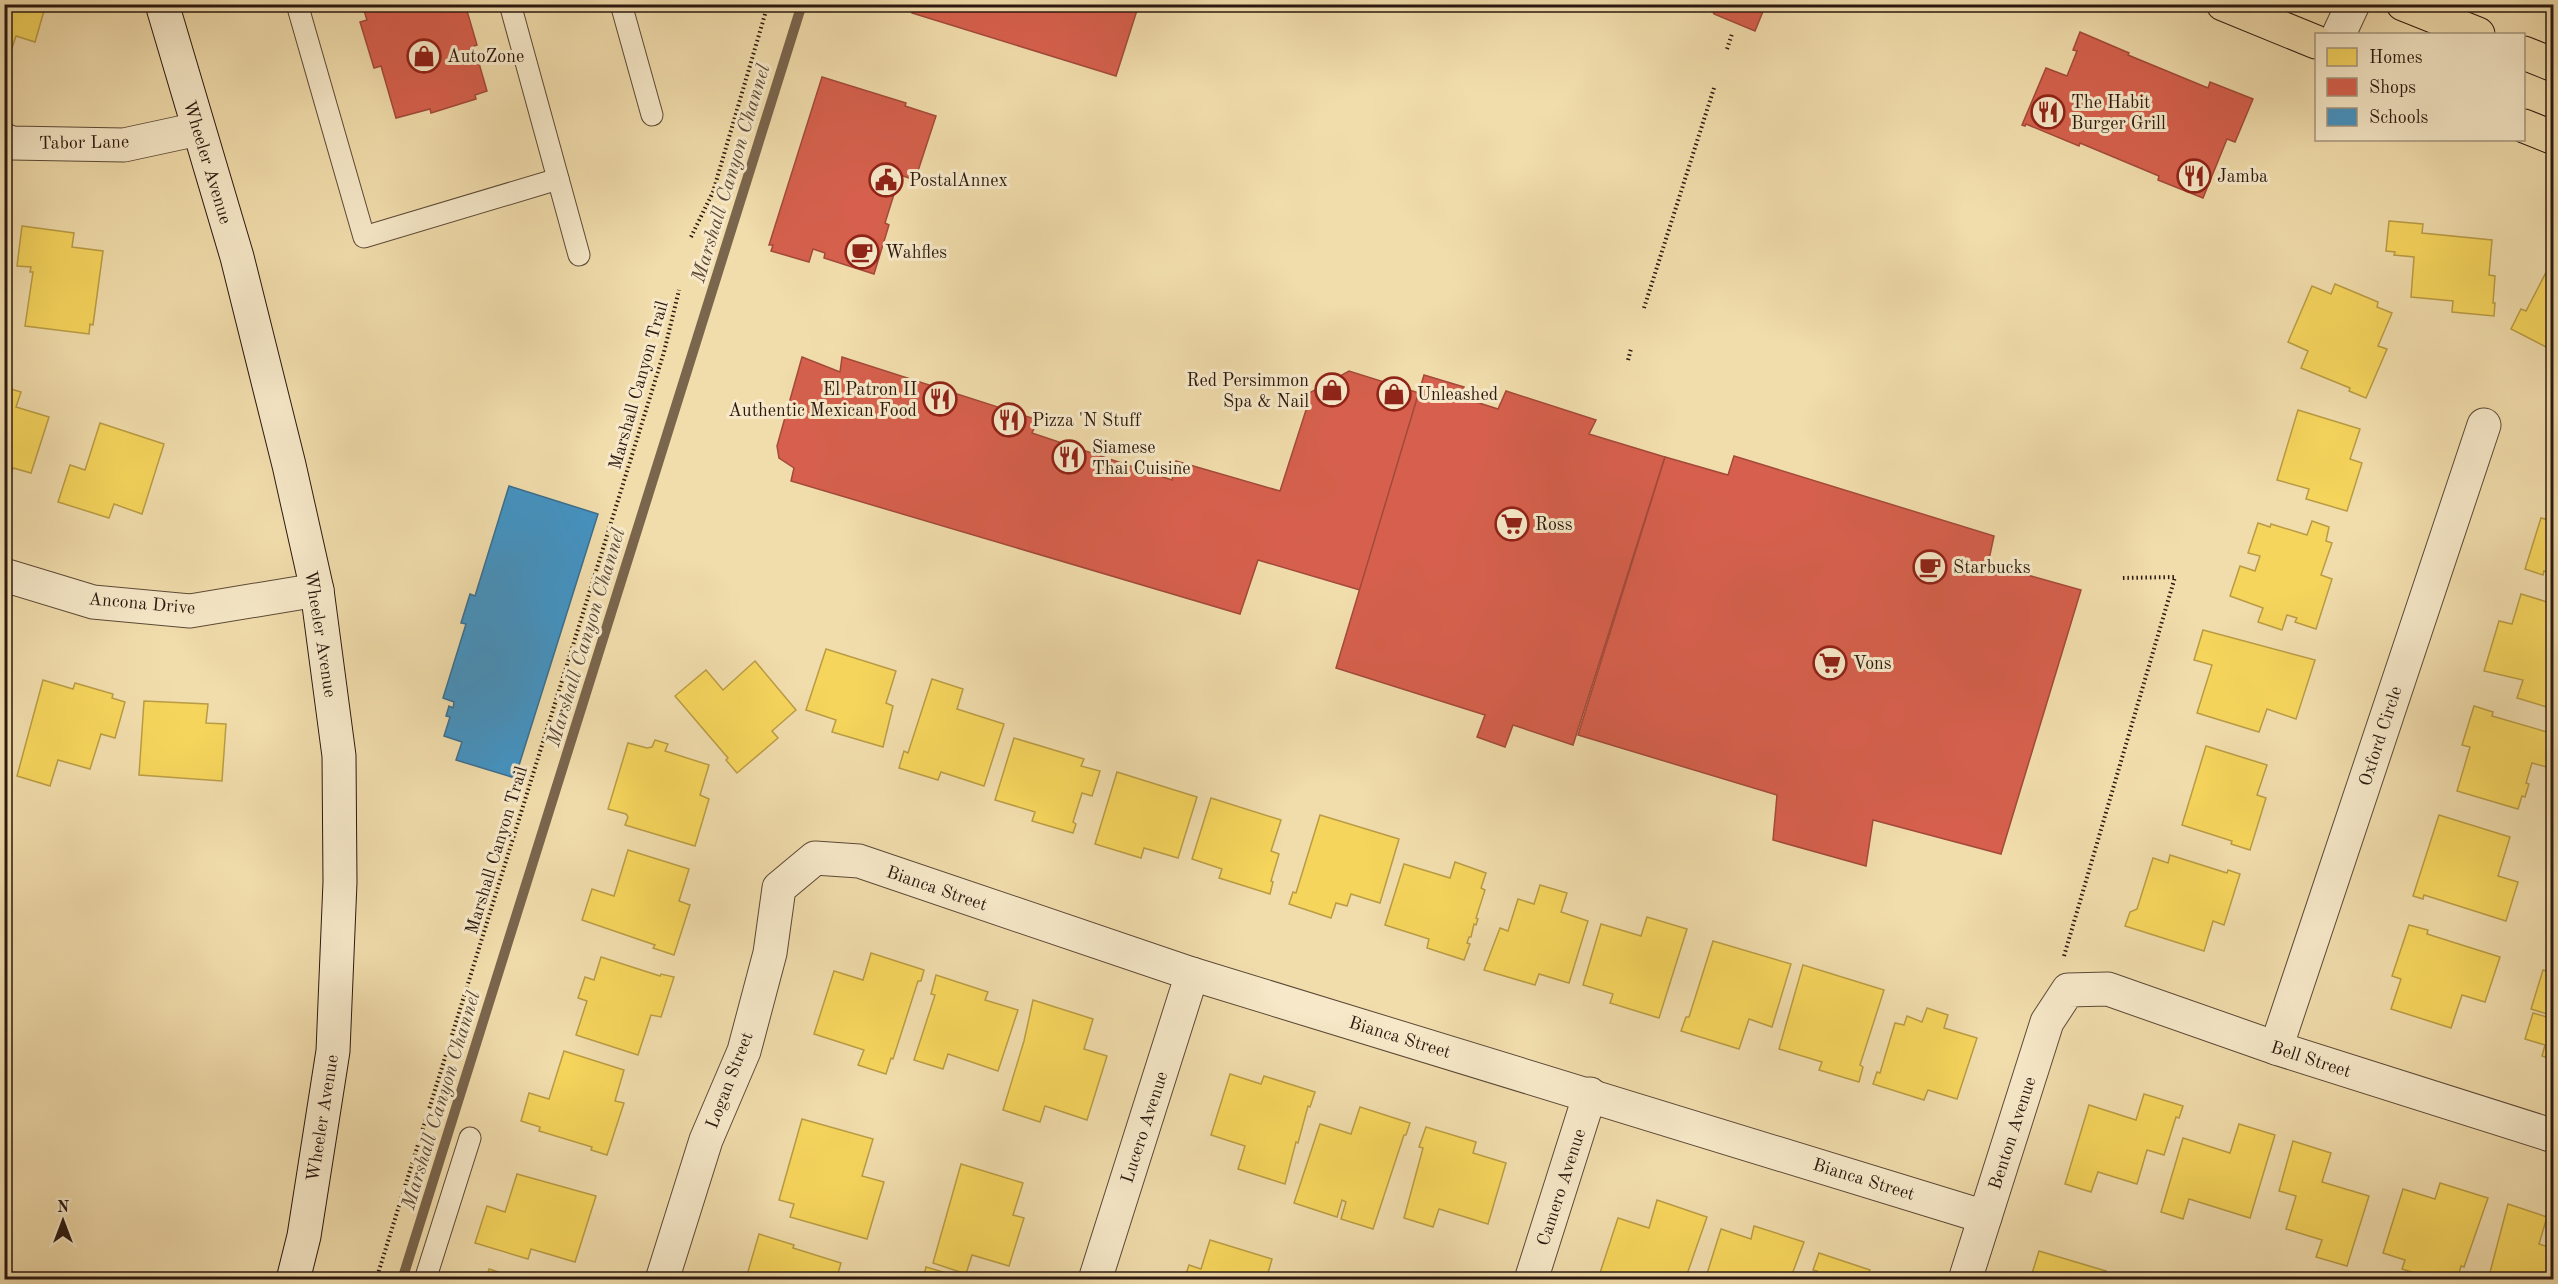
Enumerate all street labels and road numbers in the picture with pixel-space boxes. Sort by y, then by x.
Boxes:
street label: Wheeler Avenue [180,98,234,226]
street label: Tabor Lane [39,133,129,153]
street label: Marshall Canyon Trail [606,299,672,472]
street label: Wheeler Avenue [301,569,339,699]
street label: Ancona Drive [88,590,196,618]
street label: Oxford Circle [2356,684,2406,789]
street label: Marshall Canyon Trail [463,764,531,936]
street label: Bianca Street [884,863,989,915]
street label: Bianca Street [1347,1014,1453,1062]
street label: Logan Street [703,1029,757,1131]
street label: Bell Street [2268,1039,2353,1081]
street label: Wheeler Avenue [304,1053,342,1183]
street label: Lucero Avenue [1118,1069,1171,1185]
street label: Benton Avenue [1986,1075,2040,1192]
street label: Camero Avenue [1535,1126,1589,1248]
street label: Bianca Street [1811,1156,1917,1204]

